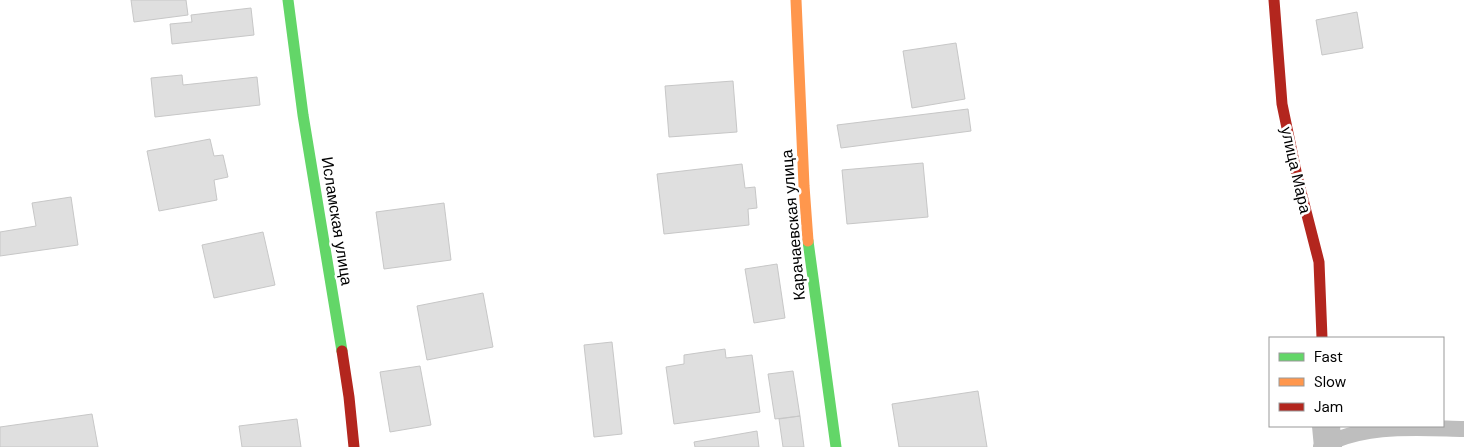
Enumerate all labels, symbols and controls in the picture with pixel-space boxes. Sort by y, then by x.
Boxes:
street label: улица Мара [1276,125,1316,216]
street label: Карачаевская улица [776,149,810,301]
street label: Исламская улица [316,155,358,287]
legend [1269,337,1444,427]
text: Fast [1314,347,1343,367]
text: Slow [1314,372,1347,392]
text: Jam [1314,397,1343,417]

